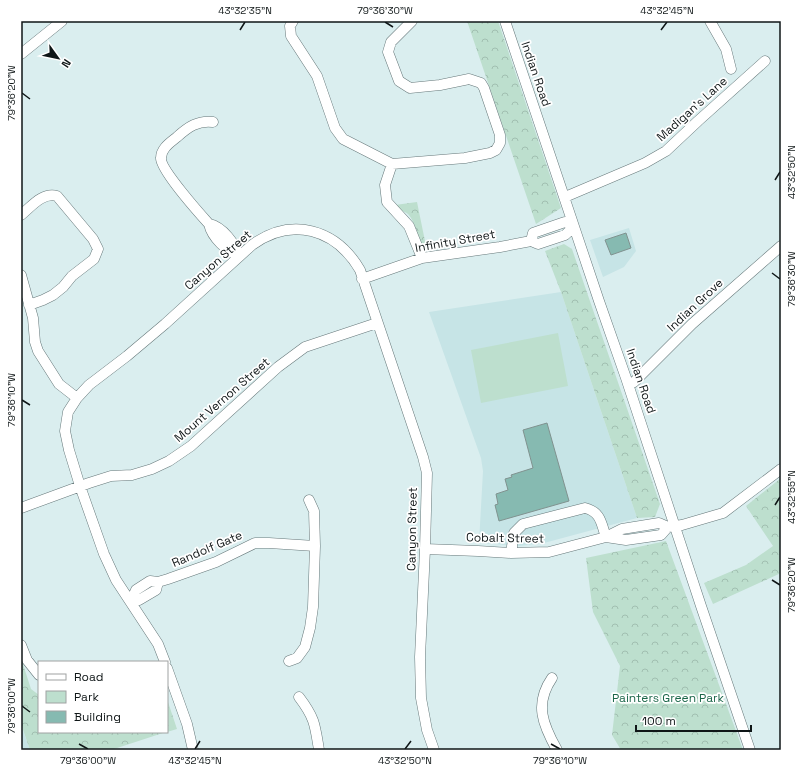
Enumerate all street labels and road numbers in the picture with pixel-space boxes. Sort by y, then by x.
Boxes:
street label: Indian Road [517,39,555,109]
street label: Madigan's Lane [653,73,731,145]
street label: Canyon Street [181,226,255,294]
street label: Infinity Street [414,226,496,256]
street label: Indian Grove [664,275,726,335]
street label: Indian Road [622,346,660,416]
street label: Mount Vernon Street [171,354,273,446]
street label: Canyon Street [403,487,421,571]
street label: Randolf Gate [169,527,245,571]
street label: Cobalt Street [466,529,544,547]

